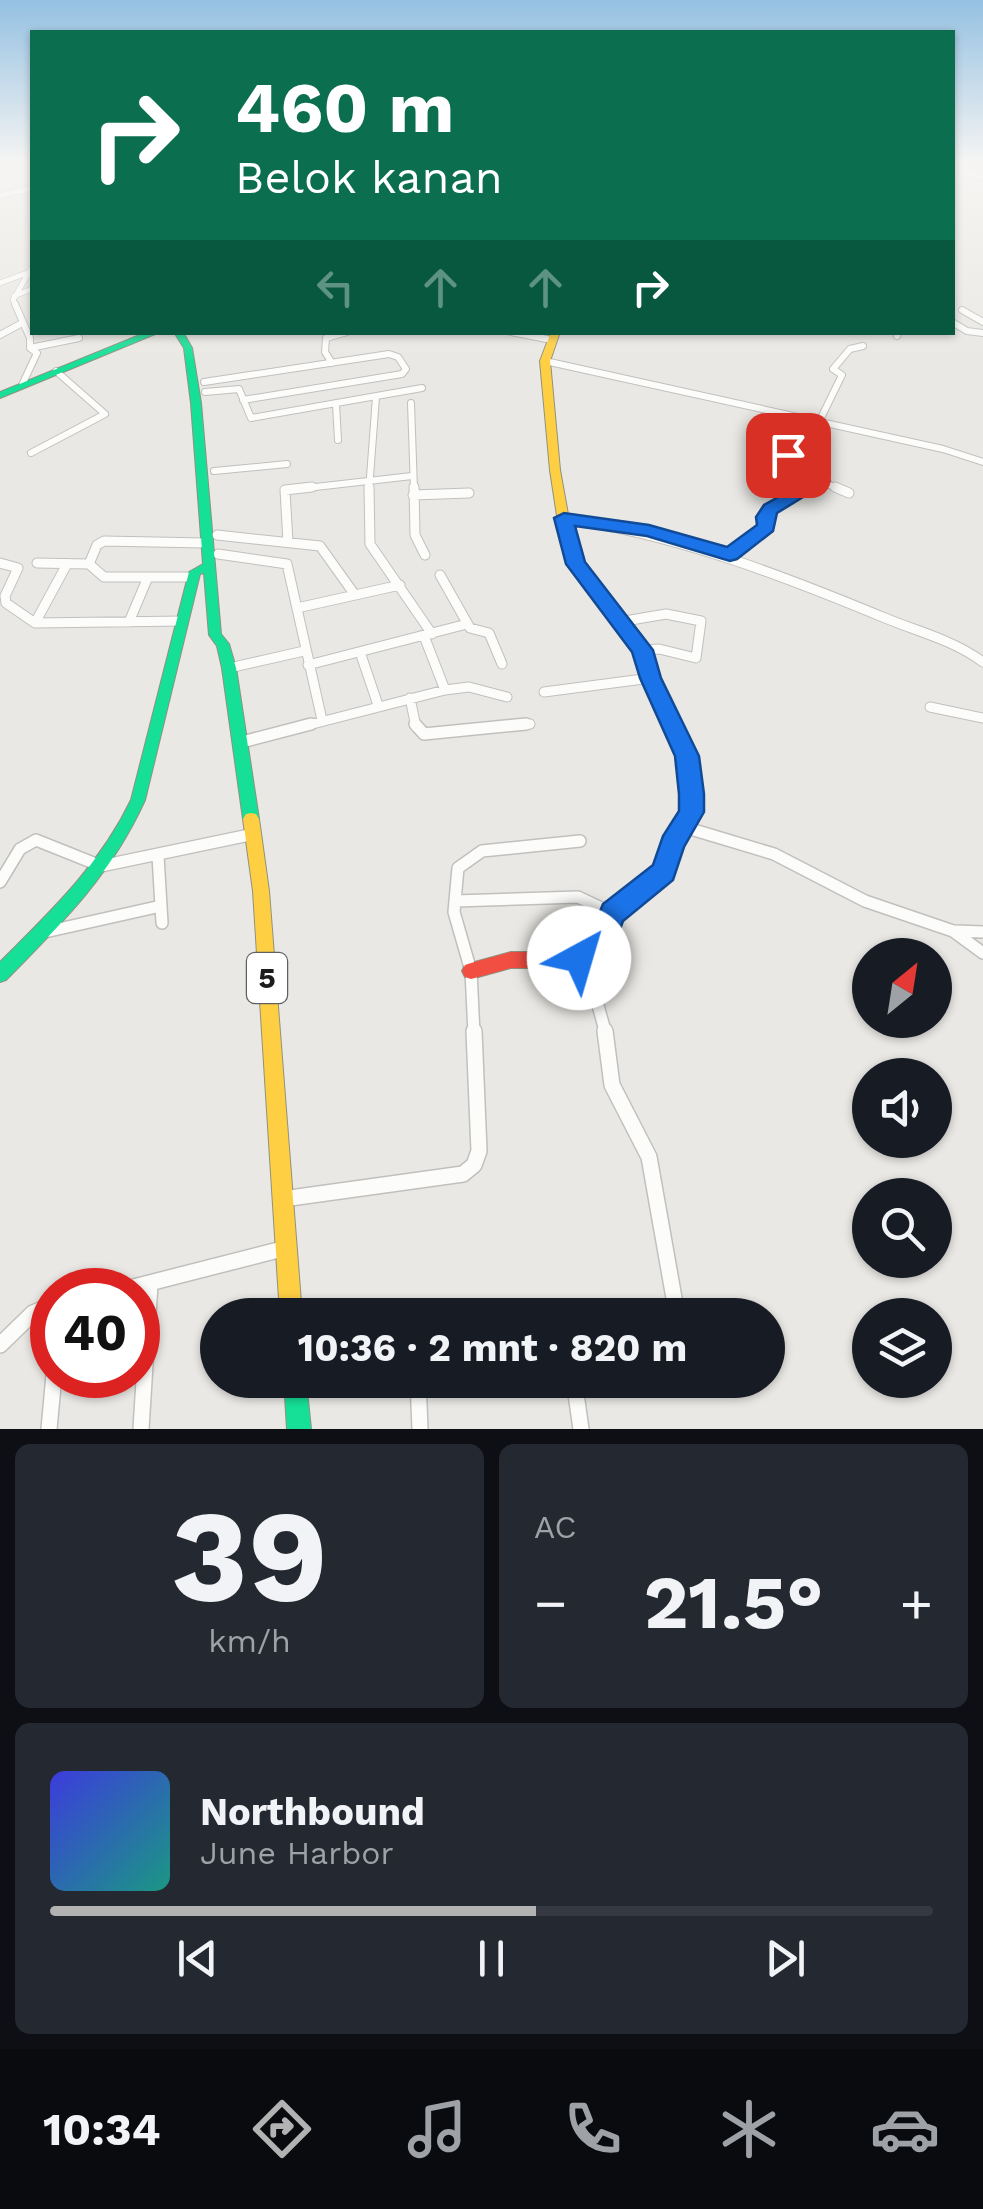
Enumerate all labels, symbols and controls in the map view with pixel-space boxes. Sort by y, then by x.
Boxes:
text: 460 m [235,67,454,149]
icon: right [70,70,200,200]
text: Belok kanan [235,151,503,204]
icon: left [308,260,363,315]
icon: ahead [413,260,468,315]
icon: ahead [518,260,573,315]
icon: right [623,260,678,315]
pin [746,413,831,498]
icon: arrive [761,428,816,483]
position arrow [527,906,631,1010]
north arrow [852,938,952,1038]
map controls [852,938,952,1398]
road number: 5 [247,953,287,1003]
button: sound [852,1058,952,1158]
button: search [852,1178,952,1278]
speed limit sign: 40 [30,1268,160,1398]
button: layers [852,1298,952,1398]
text: 10:36 · 2 mnt · 820 m [298,1326,687,1370]
text: 39 [171,1480,328,1633]
text: AC [534,1508,576,1546]
text: 21.5° [644,1558,823,1646]
text: − [534,1571,567,1635]
text: + [900,1571,933,1635]
text: km/h [208,1622,291,1660]
text: Northbound [200,1790,425,1834]
text: June Harbor [200,1834,394,1872]
icon: previous [170,1931,225,1986]
icon: pause [464,1931,519,1986]
icon: next [758,1931,813,1986]
icon: directions [247,2094,317,2164]
icon: music [402,2094,472,2164]
icon: phone [558,2094,628,2164]
icon: climate [714,2094,784,2164]
icon: car [870,2094,940,2164]
text: 10:34 [43,2103,161,2156]

